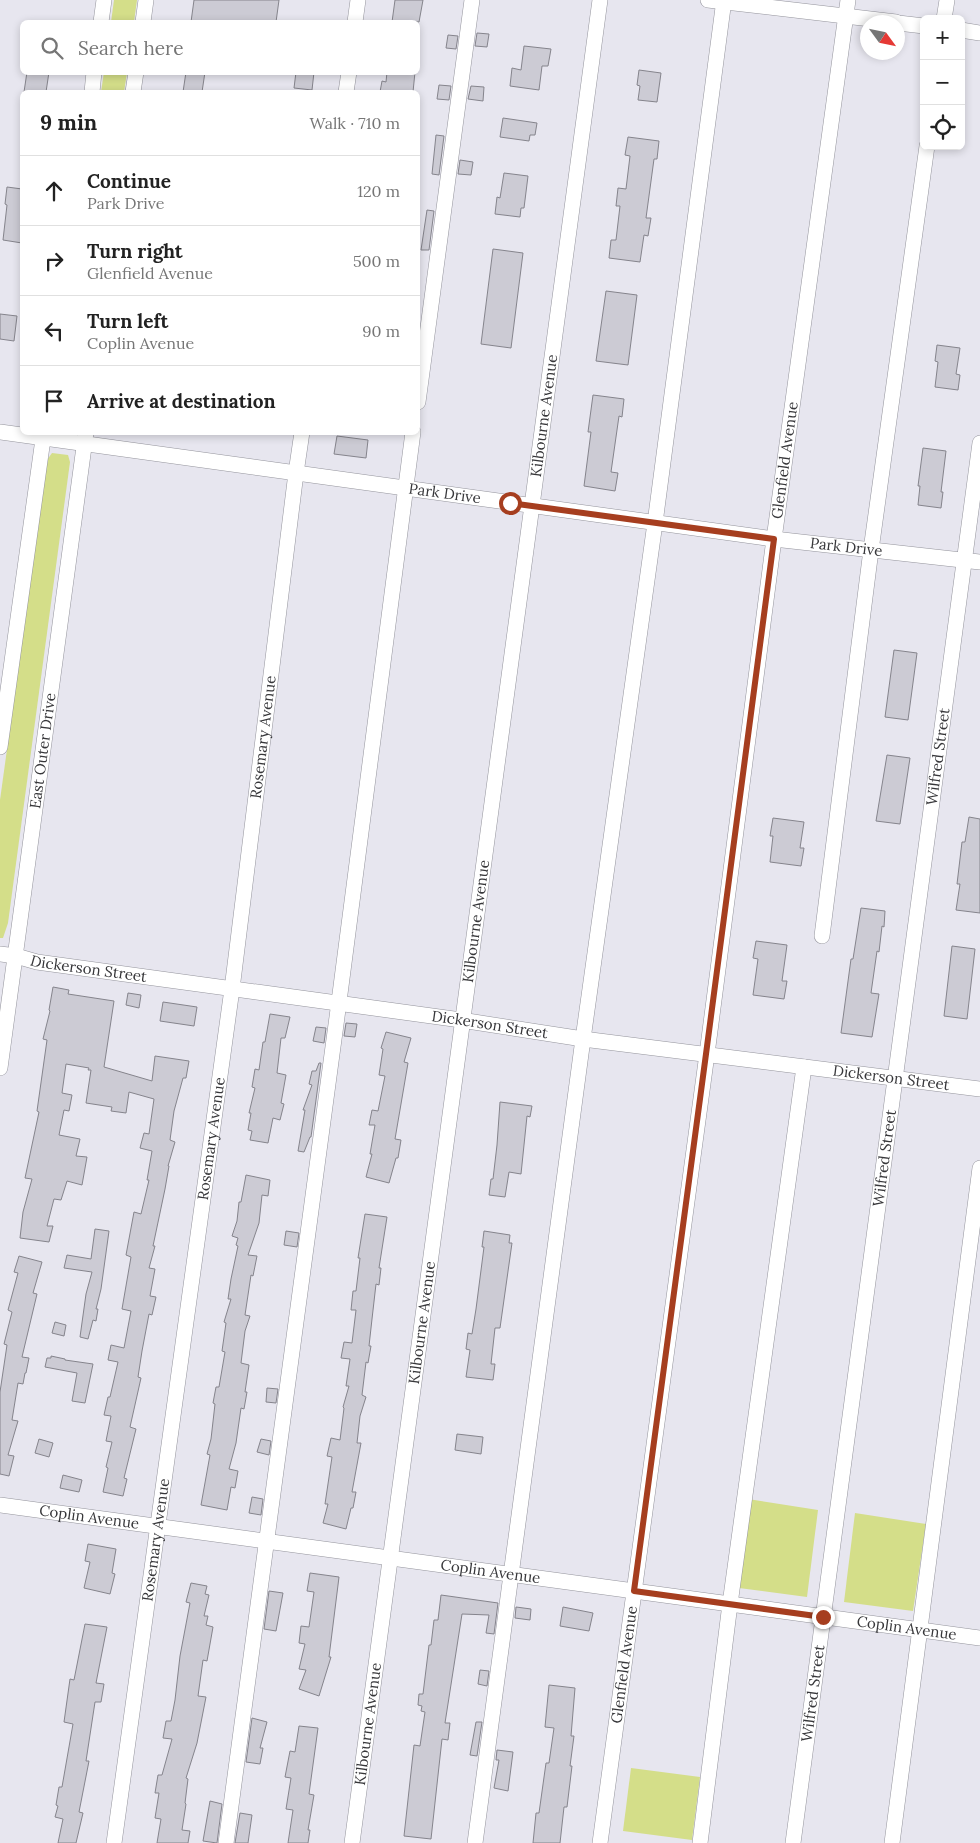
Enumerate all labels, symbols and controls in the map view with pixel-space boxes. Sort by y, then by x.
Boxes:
north arrow [860,15,905,60]
map controls [920,15,965,150]
button: + [920,15,965,60]
search box [20,20,420,75]
icon: search [38,34,66,62]
text: Search here [78,36,184,60]
button: − [920,60,965,105]
button: locate [920,105,965,150]
text: 9 min [40,109,97,136]
text: Walk · 710 m [309,113,400,133]
text: Continue [87,169,171,193]
icon: ahead [40,177,68,205]
text: 120 m [357,181,400,201]
text: Park Drive [87,193,165,213]
text: Turn right [87,239,183,263]
icon: right [40,247,68,275]
text: 500 m [353,251,400,271]
text: Glenfield Avenue [87,263,213,283]
text: Turn left [87,309,168,333]
icon: left [40,317,68,345]
text: 90 m [362,321,400,341]
text: Coplin Avenue [87,333,194,353]
street label: Kilbourne Avenue [526,353,561,478]
icon: arrive [40,387,68,415]
text: Arrive at destination [87,389,276,413]
street label: Glenfield Avenue [767,400,802,520]
street label: Park Drive [407,479,482,507]
route start [499,492,522,515]
street label: Park Drive [809,533,883,560]
street label: Rosemary Avenue [246,674,280,800]
street label: East Outer Drive [25,692,60,810]
street label: Wilfred Street [922,707,954,806]
street label: Kilbourne Avenue [458,859,493,984]
street label: Dickerson Street [28,951,148,986]
street label: Dickerson Street [430,1006,549,1042]
street label: Dickerson Street [832,1061,951,1094]
street label: Rosemary Avenue [193,1076,229,1201]
street label: Wilfred Street [868,1108,900,1208]
street label: Kilbourne Avenue [404,1260,439,1385]
street label: Rosemary Avenue [137,1477,173,1603]
street label: Coplin Avenue [38,1500,140,1533]
street label: Coplin Avenue [439,1555,542,1587]
street label: Glenfield Avenue [606,1605,641,1724]
route end [812,1606,835,1629]
street label: Coplin Avenue [856,1611,958,1644]
street label: Wilfred Street [797,1643,828,1743]
street label: Kilbourne Avenue [350,1661,385,1787]

